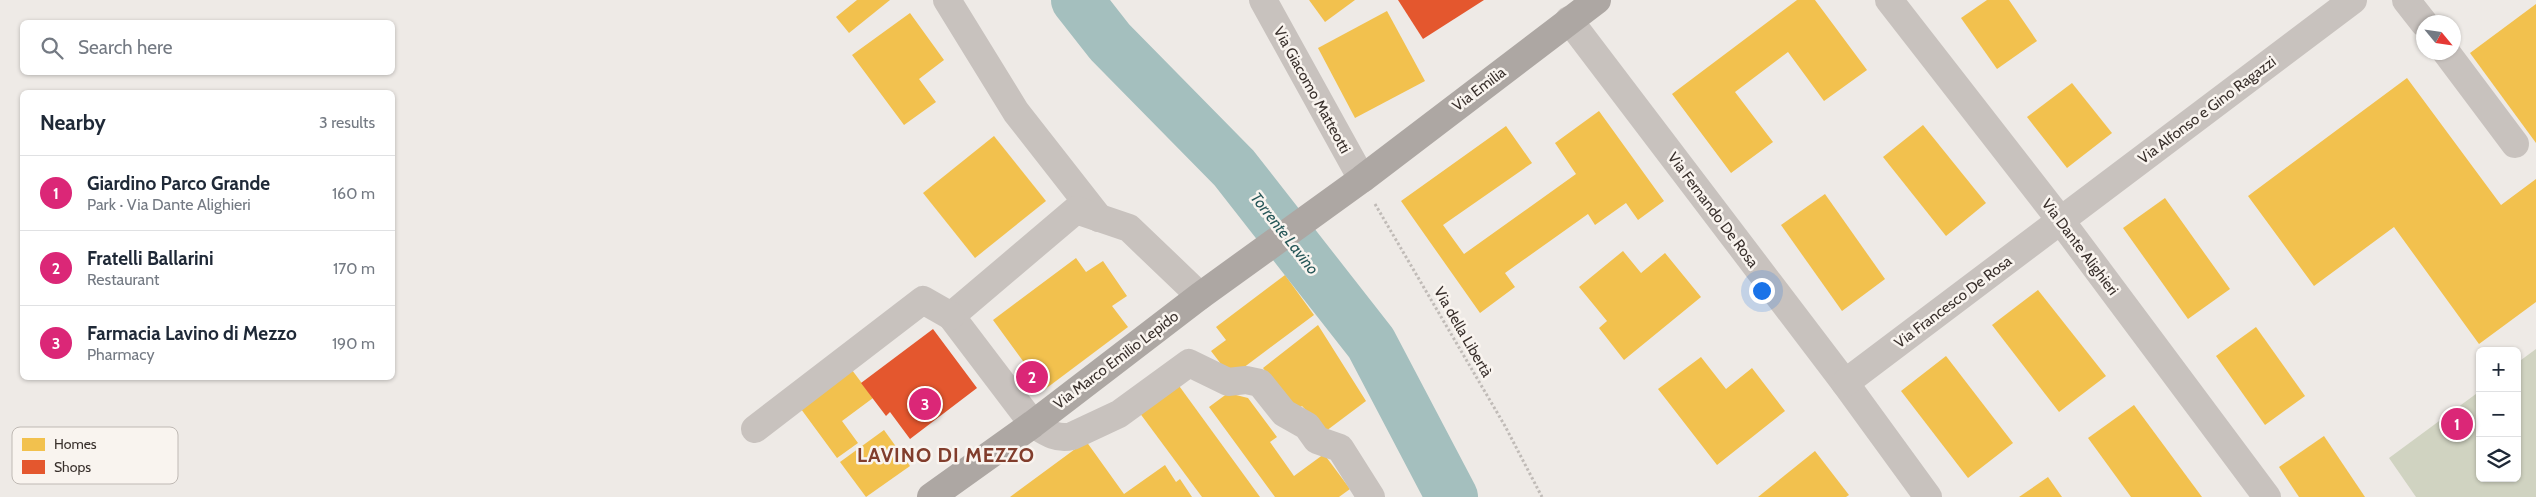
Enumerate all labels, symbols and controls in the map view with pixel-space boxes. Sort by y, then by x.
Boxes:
north arrow [2416,15,2461,60]
search box [20,20,395,75]
street label: Via Giacomo Matteotti [1270,24,1354,156]
icon: search [38,34,66,62]
text: Search here [78,36,172,59]
street label: Via Alfonso e Gino Ragazzi [2135,52,2279,168]
street label: Via Emilia [1449,63,1510,115]
text: Nearby [40,110,106,135]
text: 3 results [319,113,375,132]
street label: Via Fernando De Rosa [1664,149,1763,272]
text: Giardino Parco Grande [87,172,270,195]
text: 1 [53,184,59,203]
text: 160 m [332,184,375,203]
water label: Torrente Lavino [1247,189,1323,278]
text: Park · Via Dante Alighieri [87,195,251,214]
street label: Via Dante Alighieri [2038,195,2122,299]
text: Fratelli Ballarini [87,247,214,270]
street label: Via Francesco De Rosa [1891,252,2016,352]
text: 2 [52,259,60,278]
text: 170 m [333,259,375,278]
text: Restaurant [87,270,159,289]
your location [1749,278,1775,304]
street label: Via della Libertà [1430,284,1496,381]
street label: Via Marco Emilio Lepido [1050,307,1182,413]
text: Farmacia Lavino di Mezzo [87,322,297,345]
text: 3 [52,334,60,353]
text: 190 m [332,334,375,353]
text: Pharmacy [87,345,155,364]
map controls [2476,347,2521,482]
button: + [2476,347,2521,392]
pin: 2 [1016,358,1048,396]
pin: 3 [909,385,941,423]
button: − [2476,392,2521,437]
pin: 1 [2441,405,2473,443]
legend [12,427,178,484]
text: Homes [54,435,97,453]
button: layers [2476,437,2521,482]
district label: LAVINO DI MEZZO [857,443,1035,467]
text: Shops [54,458,91,476]

